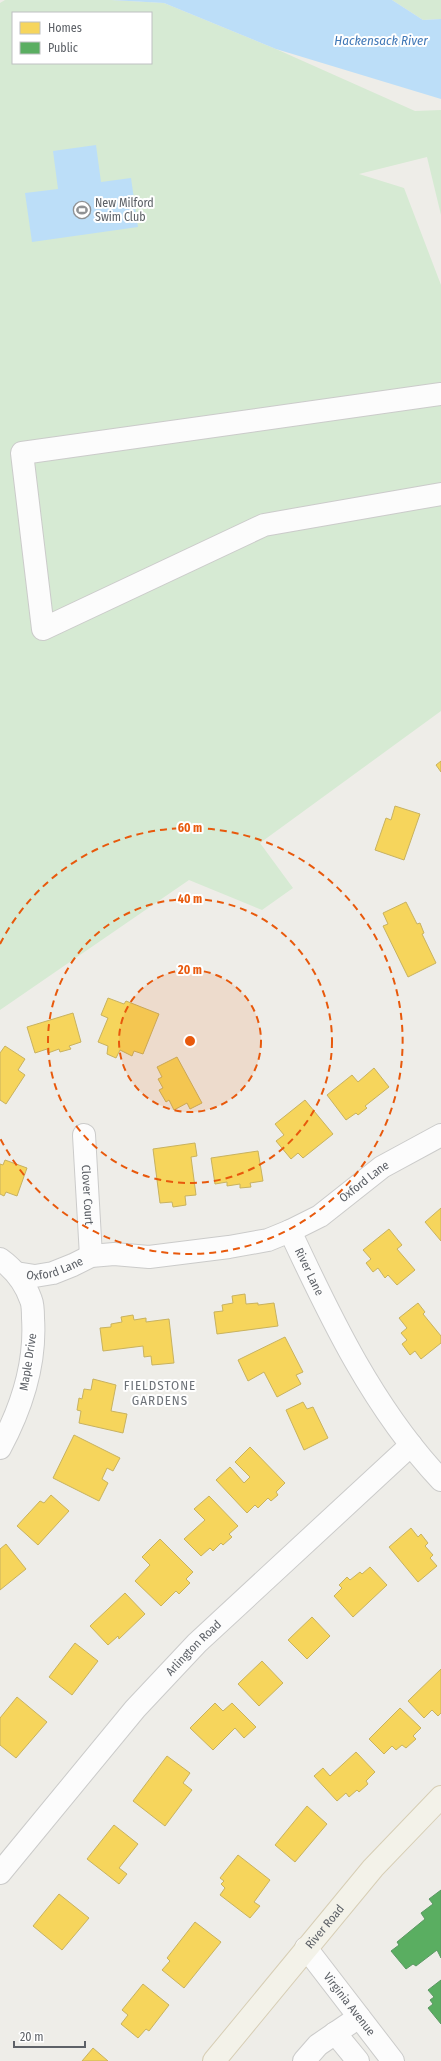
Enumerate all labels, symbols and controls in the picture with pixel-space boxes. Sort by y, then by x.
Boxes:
legend [12,12,152,64]
text: Homes [48,21,82,35]
water label: Hackensack River [334,33,428,48]
text: Public [48,41,78,55]
place label: New Milford Swim Club [95,196,154,224]
sports icon: New Milford Swim Club [72,200,92,220]
text: 60 m [178,821,202,835]
text: 40 m [178,892,202,906]
text: 20 m [177,963,202,977]
centre of rings [183,1034,197,1048]
street label: Oxford Lane [336,1158,391,1205]
street label: Clover Court [79,1164,96,1225]
street label: River Lane [292,1246,327,1298]
street label: Oxford Lane [25,1254,86,1283]
street label: Maple Drive [17,1332,39,1392]
district label: FIELDSTONE GARDENS [124,1378,196,1408]
street label: Arlington Road [163,1617,224,1679]
street label: River Road [302,1902,347,1952]
street label: Virginia Avenue [321,1970,378,2039]
scale bar [14,2023,85,2049]
text: 20 m [20,2030,44,2044]

